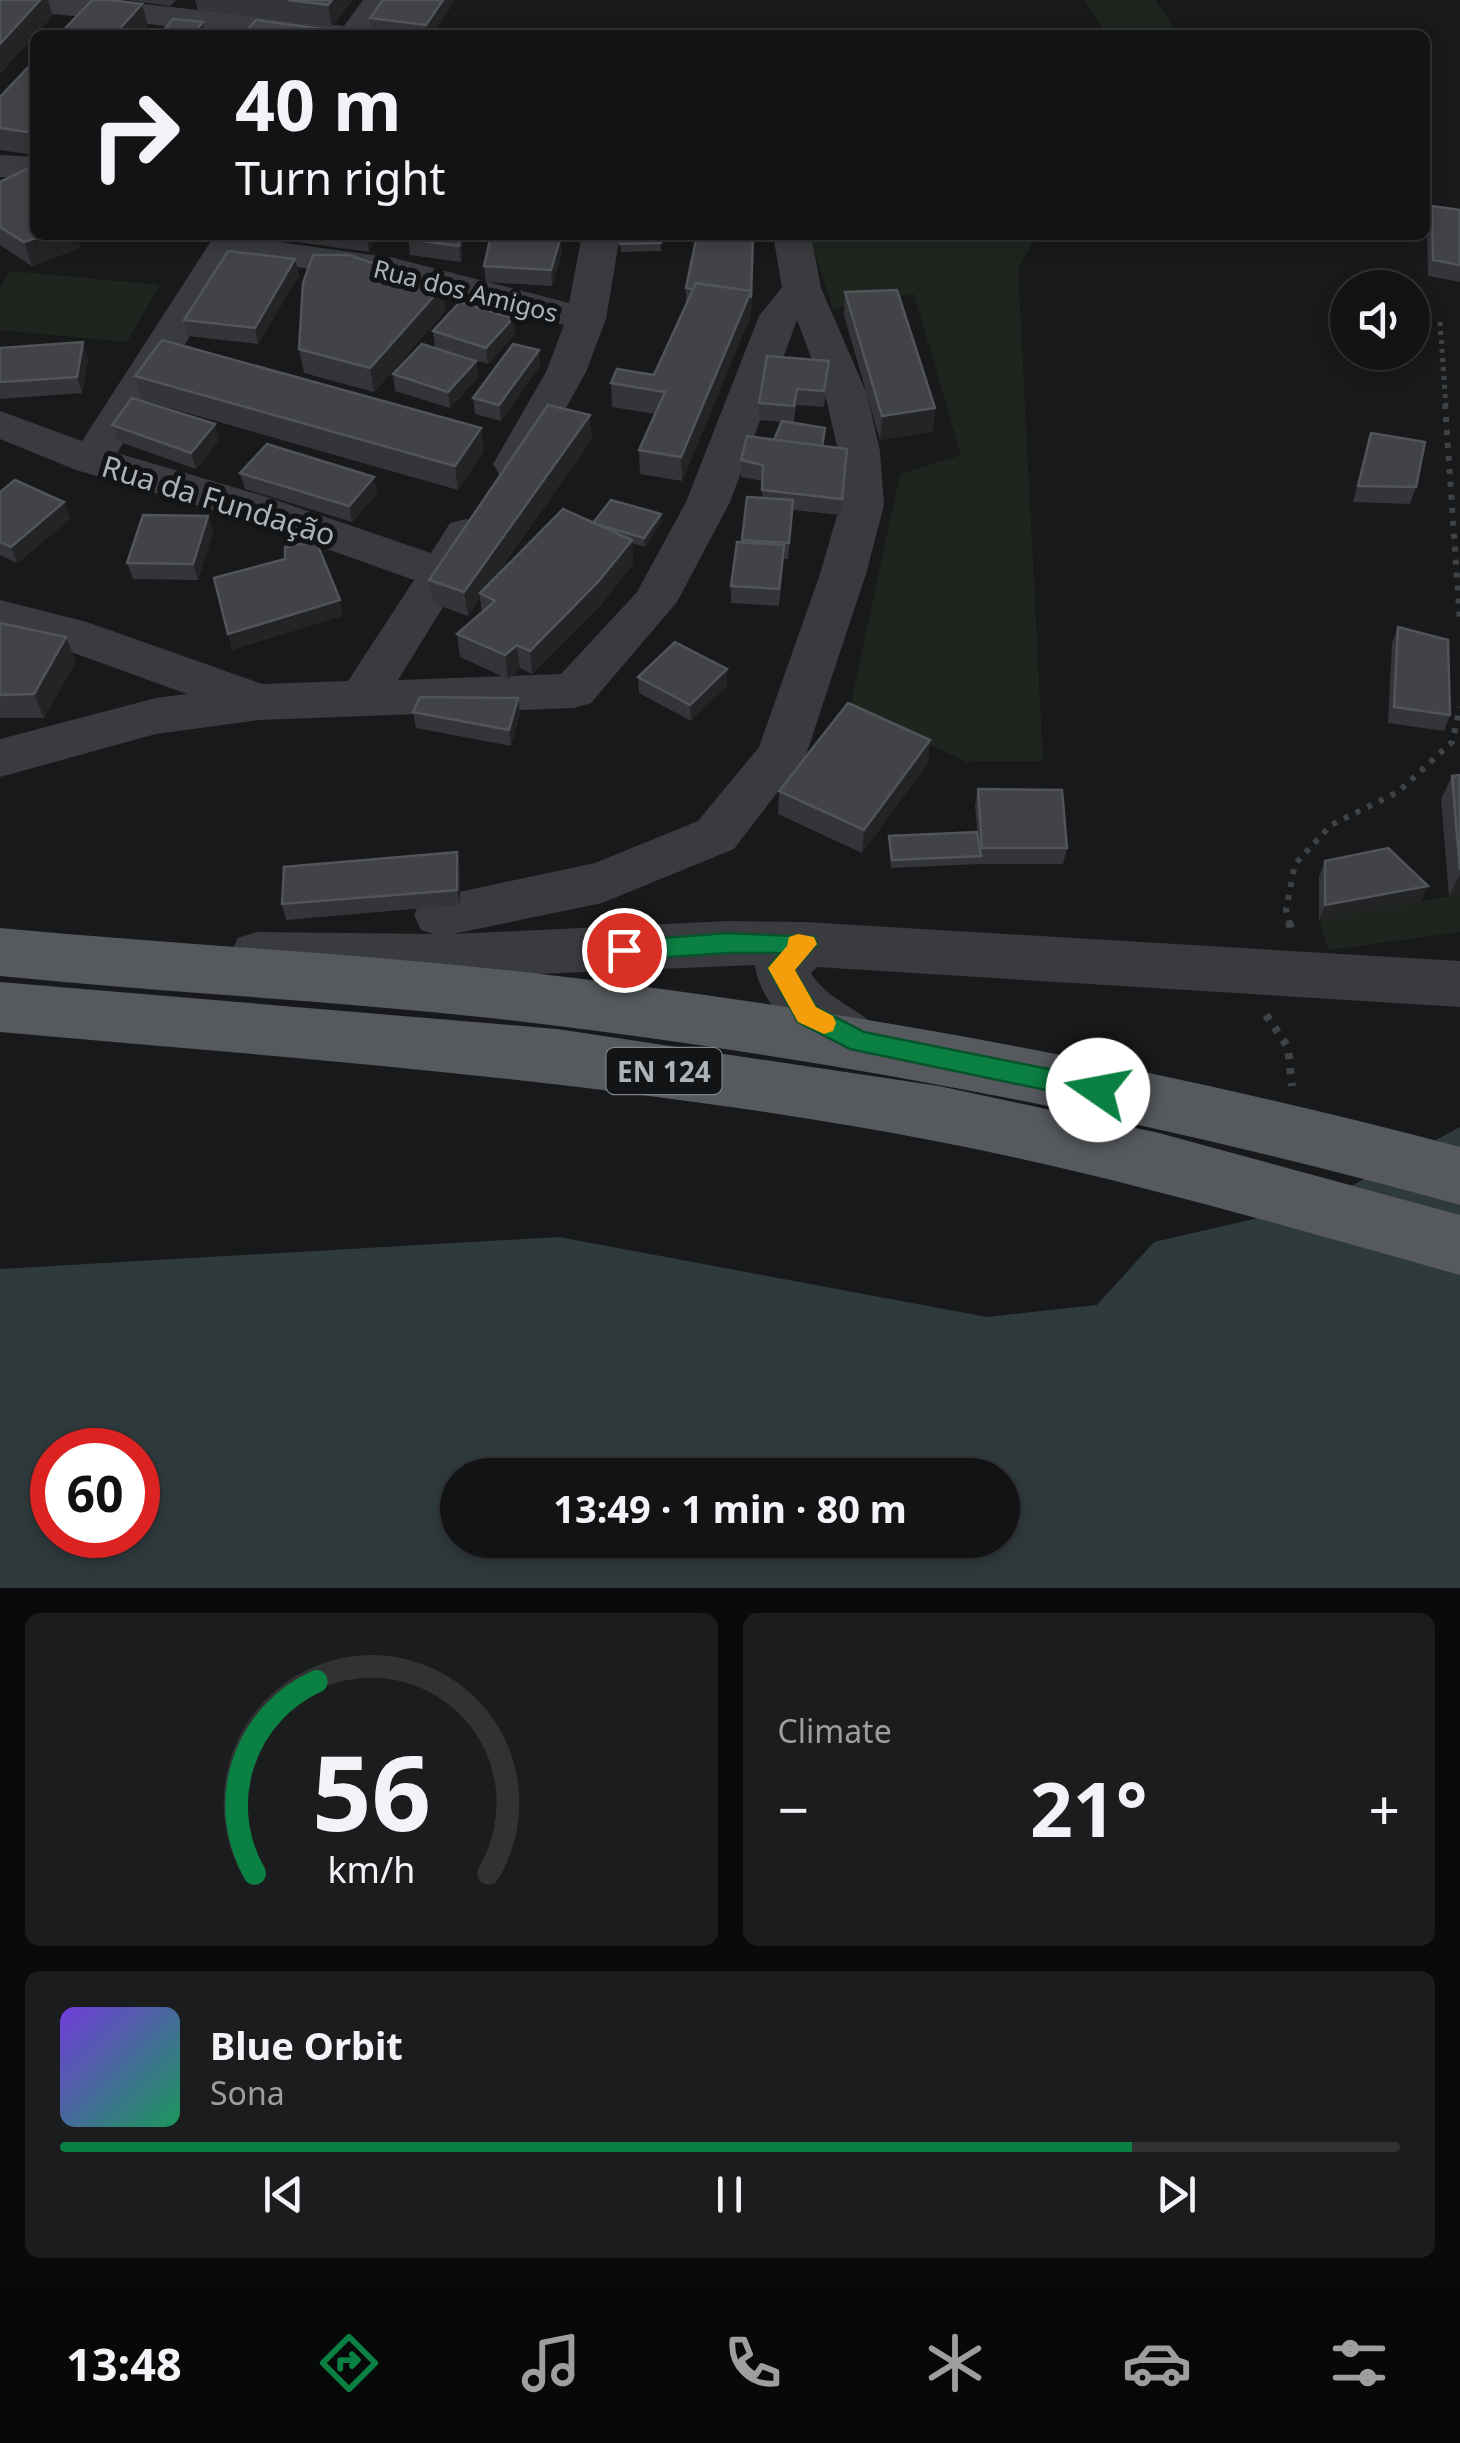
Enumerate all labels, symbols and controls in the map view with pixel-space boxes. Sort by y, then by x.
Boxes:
text: 40 m [235,56,402,152]
icon: right [70,70,200,200]
text: Turn right [235,147,446,208]
street label: Rua dos Amigos [370,251,562,329]
map controls [1330,270,1430,370]
button: sound [1330,270,1430,370]
street label: Rua da Fundação [97,445,341,555]
pin [582,908,667,993]
icon: arrive [597,923,652,978]
position arrow [1046,1038,1150,1142]
road number: EN 124 [606,1048,722,1094]
speed limit sign: 60 [30,1428,160,1558]
text: 13:49 · 1 min · 80 m [553,1482,907,1534]
text: Climate [778,1709,892,1752]
text: 56 [312,1720,431,1861]
text: 21° [1030,1757,1148,1859]
text: − [778,1771,809,1846]
text: + [1369,1771,1400,1846]
text: km/h [327,1845,415,1893]
text: Blue Orbit [210,2019,403,2071]
text: Sona [210,2071,285,2114]
icon: previous [256,2167,311,2222]
icon: pause [702,2167,757,2222]
icon: next [1149,2167,1204,2222]
icon: directions [314,2328,384,2398]
icon: music [516,2328,586,2398]
icon: phone [718,2328,788,2398]
icon: climate [920,2328,990,2398]
icon: car [1122,2328,1192,2398]
icon: filters [1324,2328,1394,2398]
text: 13:48 [66,2333,182,2394]

